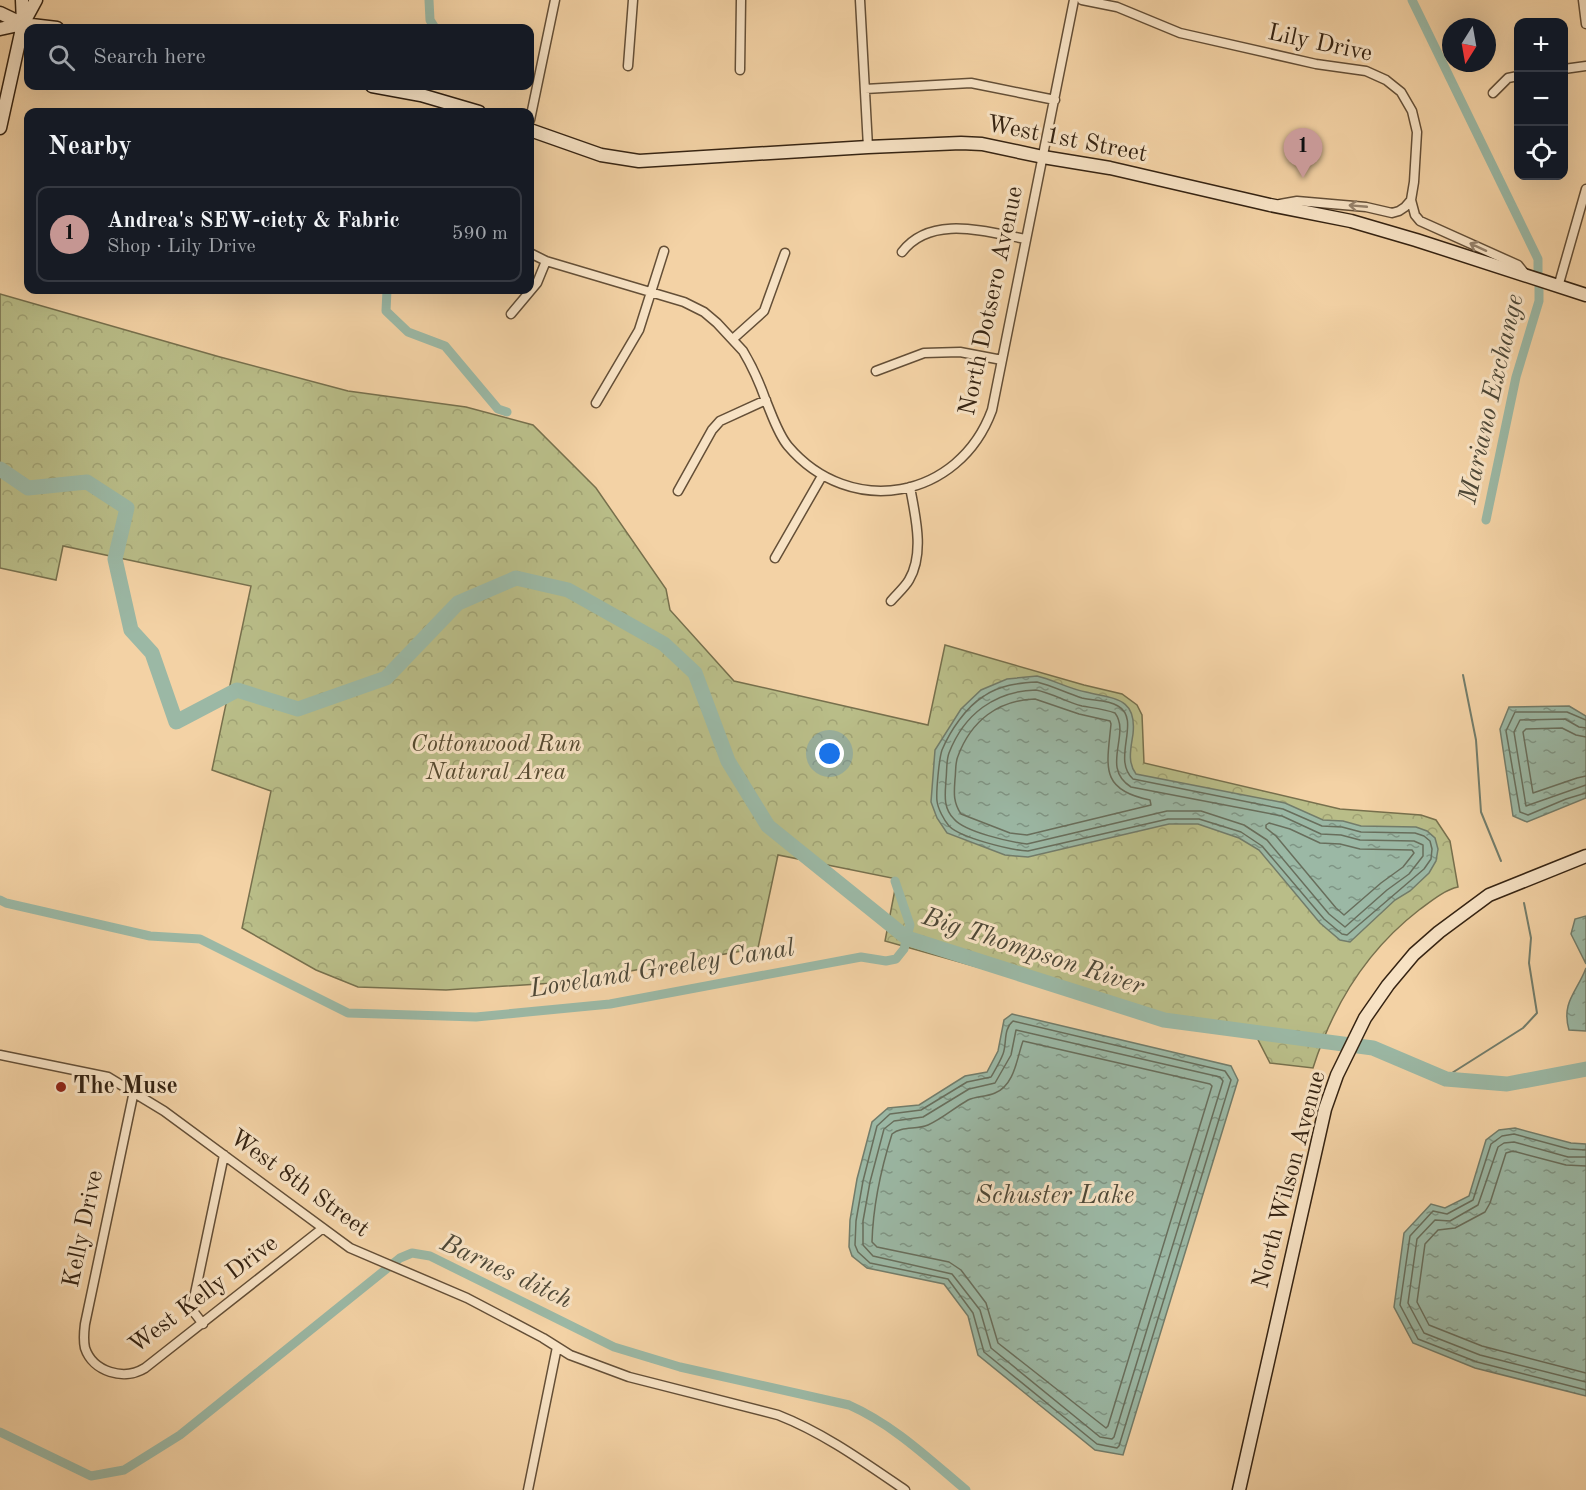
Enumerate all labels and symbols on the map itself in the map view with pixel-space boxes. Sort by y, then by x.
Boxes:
north arrow [1442,18,1496,72]
street label: Lily Drive [1266,21,1374,67]
street label: West 1st Street [985,113,1149,167]
pin: 1 [1284,128,1322,178]
street label: North Dotsero Avenue [956,184,1028,418]
one-way arrow [1348,200,1368,211]
one-way arrow [1470,240,1488,252]
water label: Mariano Exchange [1455,292,1529,507]
park label: Cottonwood Run Natural Area [411,733,582,785]
your location [815,739,844,768]
water label: Big Thompson River [918,904,1148,1000]
water label: Loveland Greeley Canal [527,935,797,1003]
street label: North Wilson Avenue [1249,1069,1331,1291]
place label: The Muse [73,1075,178,1099]
marker: The Muse [54,1080,68,1094]
street label: West 8th Street [225,1126,373,1242]
street label: Kelly Drive [60,1168,108,1290]
water label: Schuster Lake [976,1183,1134,1209]
water label: Barnes ditch [435,1230,576,1314]
street label: West Kelly Drive [125,1232,283,1358]

